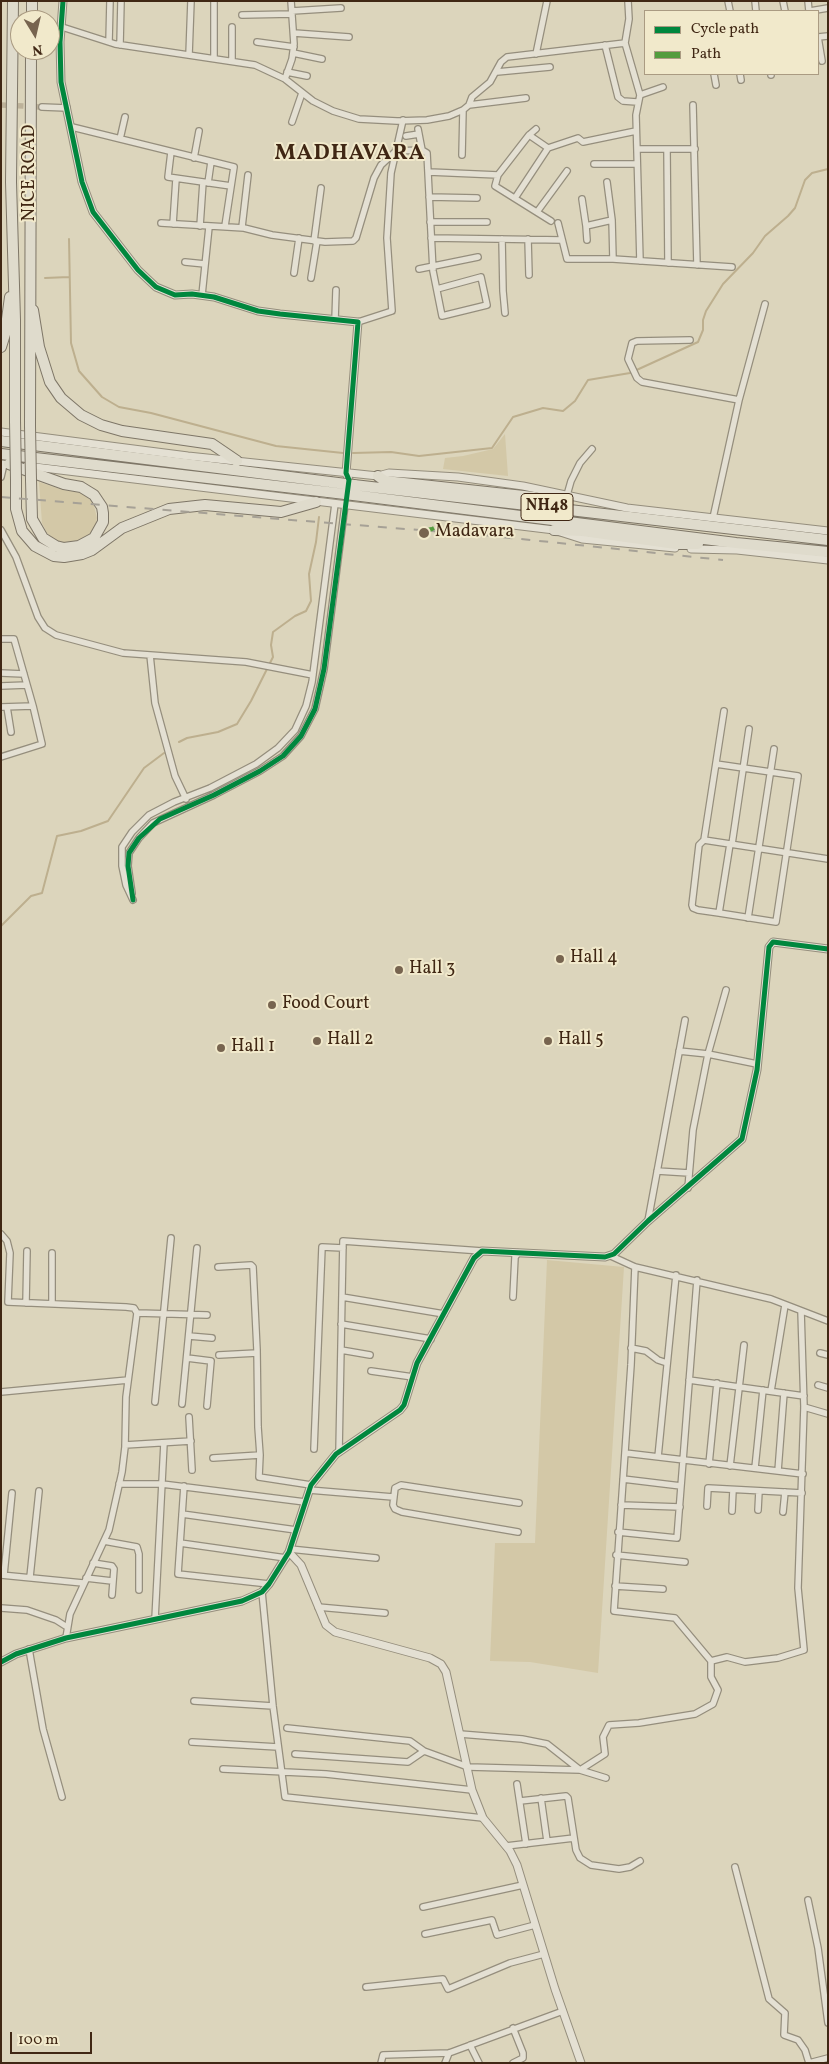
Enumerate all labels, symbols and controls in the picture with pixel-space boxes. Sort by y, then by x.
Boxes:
north arrow [10,10,60,60]
legend [644,10,819,75]
text: Cycle path [691,19,759,40]
text: N [31,39,44,59]
text: Path [691,44,721,65]
street label: NICE ROAD [20,125,42,221]
district label: MADHAVARA [273,142,427,168]
road number: NH48 [521,494,573,520]
place label: Madavara [435,522,514,544]
marker: Madavara [417,526,431,540]
place label: Hall 4 [570,948,618,970]
marker: Hall 4 [554,953,566,965]
place label: Hall 3 [409,959,455,981]
marker: Hall 3 [393,964,405,976]
place label: Food Court [282,994,369,1016]
marker: Food Court [266,999,278,1011]
place label: Hall 2 [327,1030,374,1052]
place label: Hall 5 [558,1030,604,1052]
marker: Hall 2 [311,1035,323,1047]
marker: Hall 5 [542,1035,554,1047]
place label: Hall 1 [231,1037,275,1059]
marker: Hall 1 [215,1042,227,1054]
scale bar [12,2022,95,2054]
text: 100 m [18,2030,58,2051]

